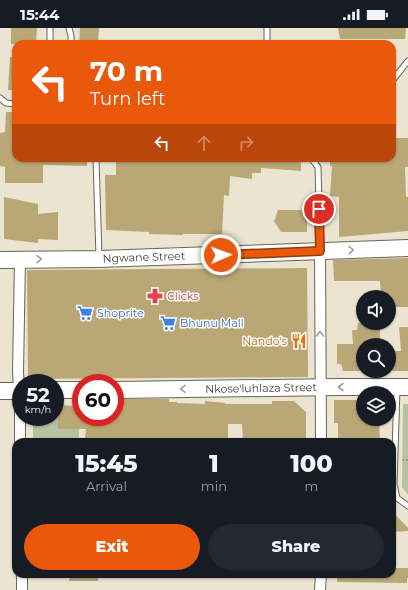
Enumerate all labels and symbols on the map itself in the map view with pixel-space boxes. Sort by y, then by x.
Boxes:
pin [302,192,336,226]
position arrow [200,234,242,276]
one-way arrow [348,246,354,254]
street label: Ngwane Street [102,249,186,265]
one-way arrow [36,255,42,263]
pharmacy icon: Clicks [146,287,164,305]
place label: Clicks [167,289,199,303]
supermarket icon: Shoprite [76,304,94,322]
place label: Shoprite [97,306,144,320]
supermarket icon: Bhunu Mall [159,314,177,332]
place label: Bhunu Mall [180,316,244,330]
one-way arrow [316,331,324,337]
restaurant icon: Nando's [290,332,308,350]
place label: Nando's [242,334,288,348]
speed limit sign: 60 [72,374,124,426]
street label: Nkose'luhlaza Street [205,380,317,396]
one-way arrow [338,383,344,391]
one-way arrow [180,385,186,393]

